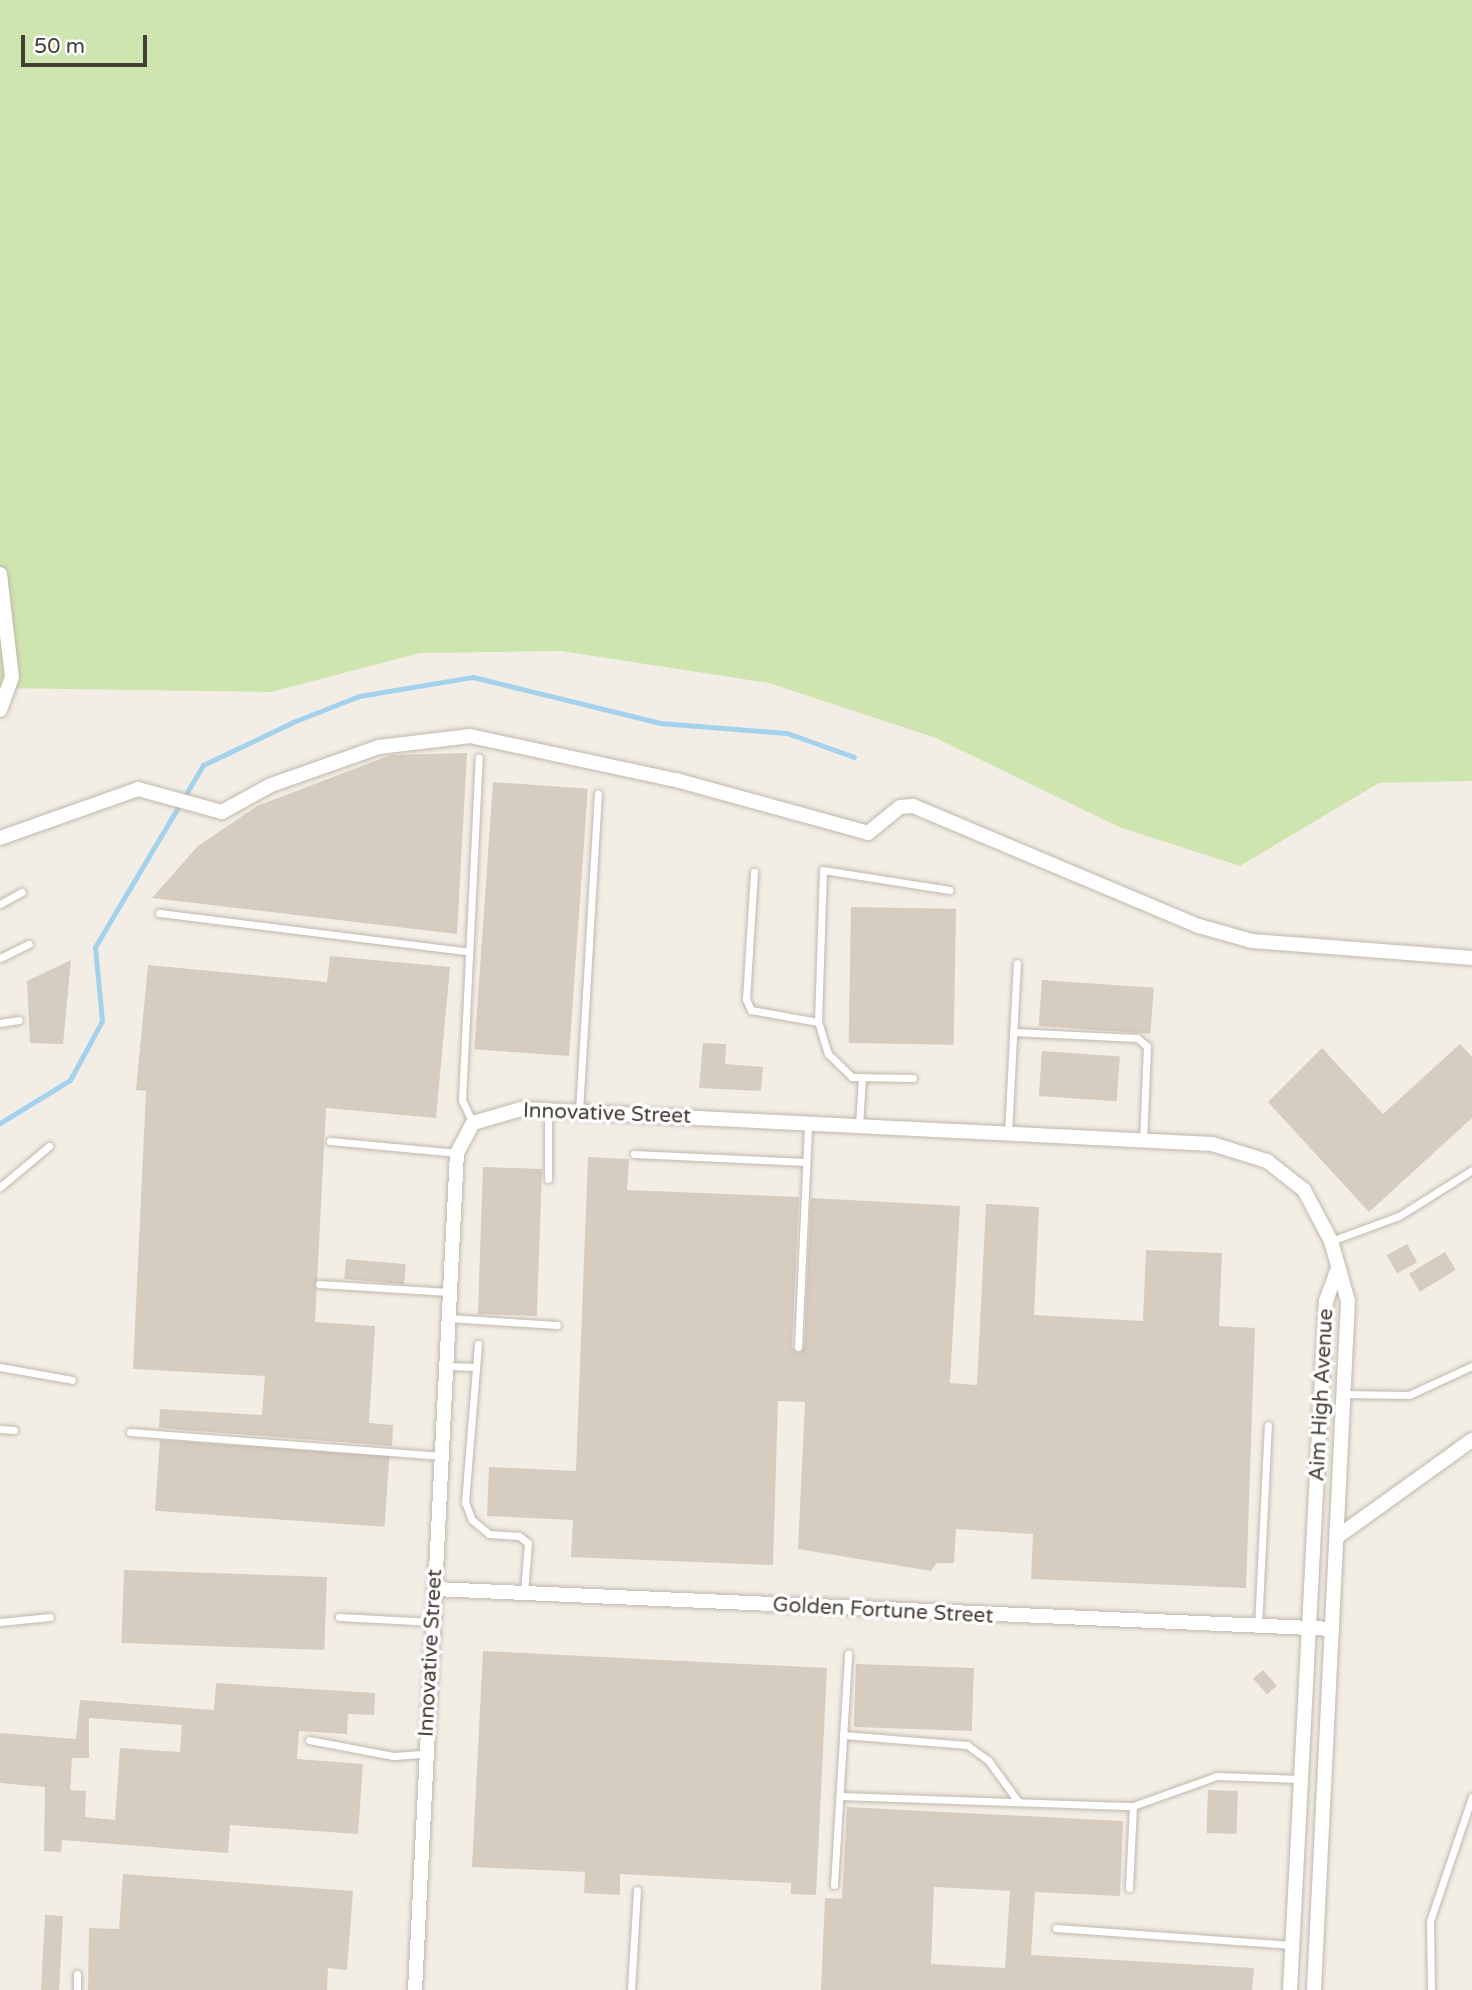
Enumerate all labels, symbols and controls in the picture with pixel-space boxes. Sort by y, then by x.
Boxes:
scale bar [24,21,150,65]
text: 50 m [34,34,85,59]
street label: Innovative Street [523,1098,691,1130]
street label: Aim High Avenue [1305,1308,1339,1482]
street label: Innovative Street [414,1568,448,1738]
street label: Golden Fortune Street [772,1593,994,1629]

